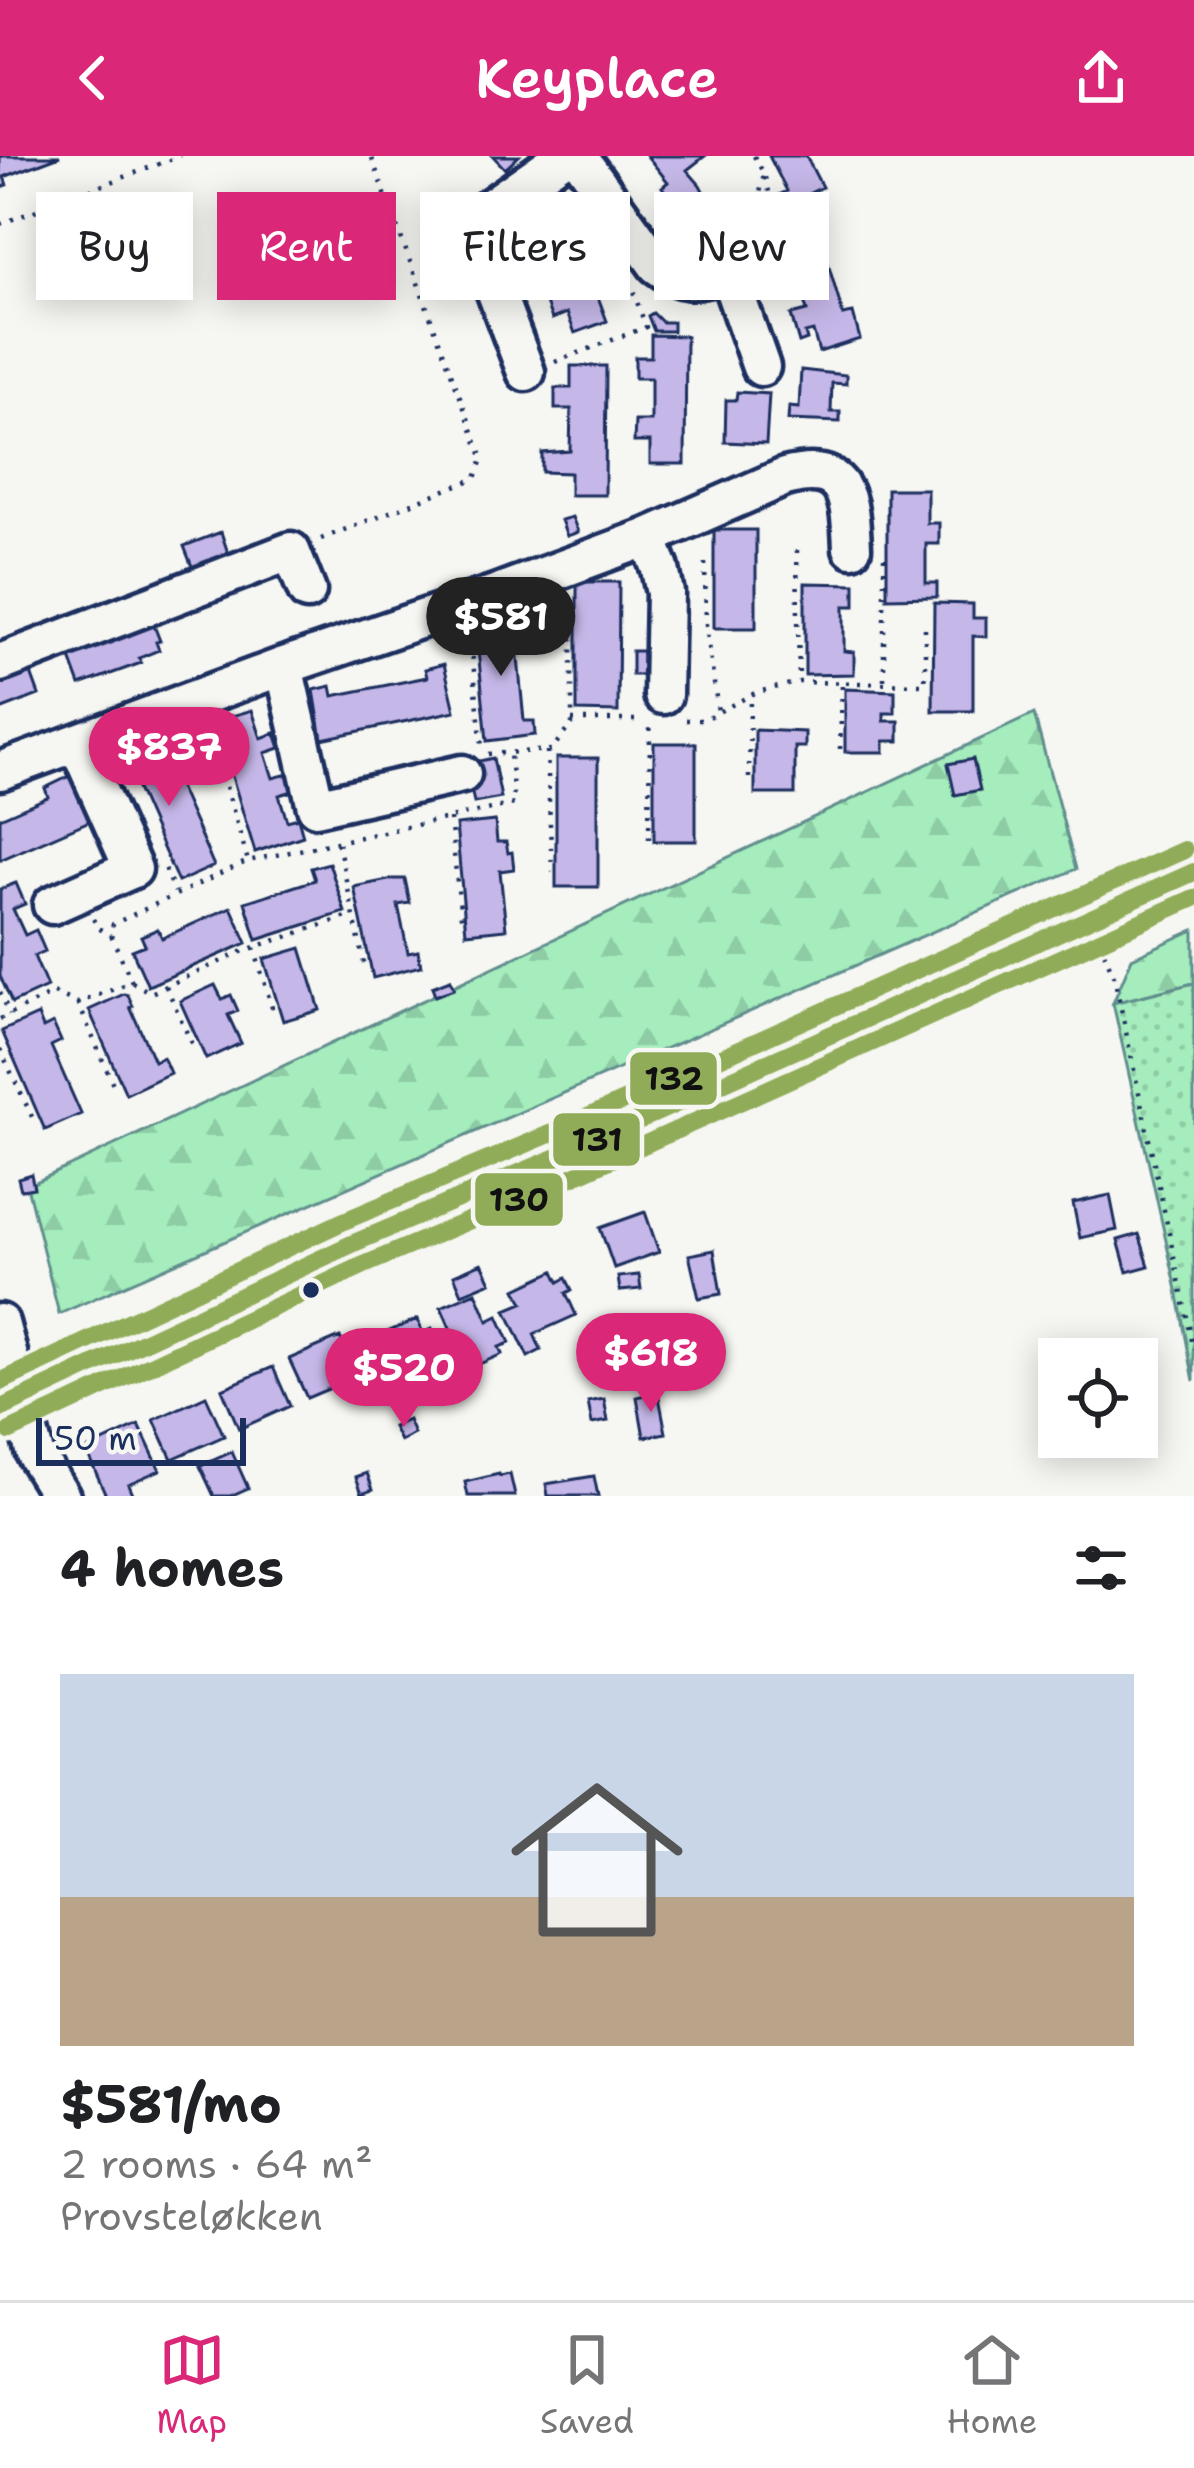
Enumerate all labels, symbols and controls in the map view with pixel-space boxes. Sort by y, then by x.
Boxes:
text: Keyplace [475,42,719,114]
icon: back [60,45,126,111]
icon: share [1068,45,1134,111]
chip: Buy [36,192,193,300]
chip: Rent [217,192,396,300]
chip: Filters [420,192,630,300]
chip: New [654,192,829,300]
pin: $581 [430,577,572,679]
text: $581 [453,590,549,642]
pin: $837 [98,707,240,809]
text: $837 [116,720,222,772]
line badge: 132 [628,1050,719,1107]
text: 132 [644,1056,704,1101]
line badge: 131 [551,1111,642,1168]
text: 131 [572,1117,623,1162]
line badge: 130 [473,1171,565,1228]
text: 130 [489,1177,549,1222]
unlabelled marker [300,1279,322,1301]
pin: $618 [580,1313,722,1415]
text: $618 [603,1326,699,1378]
pin: $520 [333,1328,475,1430]
map controls [1038,1338,1158,1458]
button: locate [1038,1338,1158,1458]
text: $520 [352,1341,456,1393]
scale bar [36,1412,246,1465]
text: 50 m [54,1416,137,1461]
text: 4 homes [60,1534,284,1602]
icon: filters [1068,1535,1134,1601]
icon: home [489,1752,705,1968]
text: $581/mo [60,2070,282,2138]
text: 2 rooms · 64 m² [60,2138,373,2190]
text: Provsteløkken [60,2190,323,2242]
tab: Map [156,2327,227,2444]
tab: Saved [540,2327,634,2444]
tab: Home [947,2327,1037,2444]

